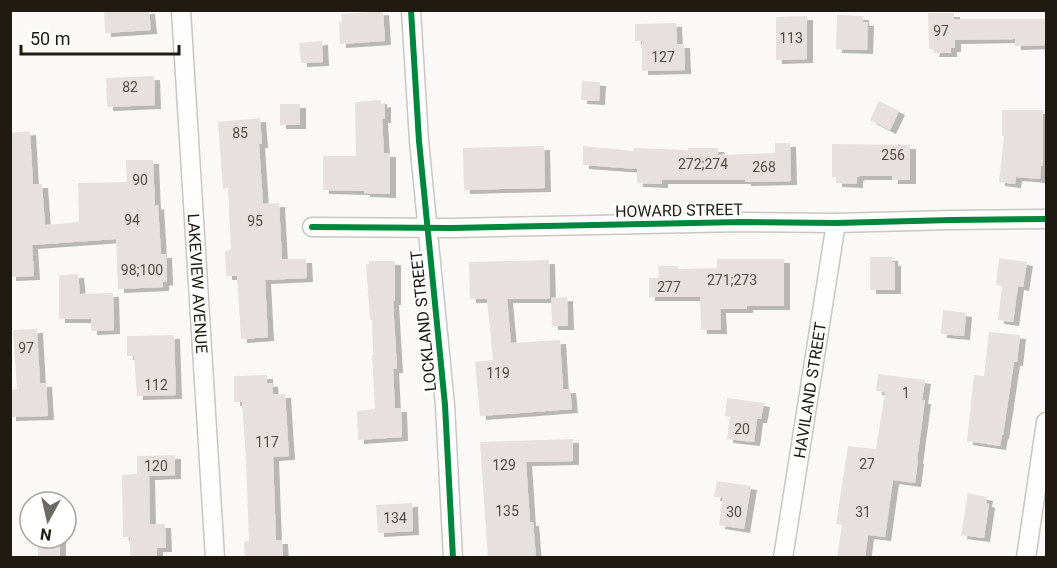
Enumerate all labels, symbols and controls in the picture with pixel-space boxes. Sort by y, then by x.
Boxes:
scale bar [21,18,178,56]
house number: 97 [933,23,949,39]
text: 50 m [30,28,70,49]
house number: 113 [779,30,803,46]
house number: 127 [651,49,675,65]
house number: 82 [122,79,138,95]
house number: 85 [232,125,248,141]
house number: 256 [881,147,905,163]
house number: 272;274 [678,156,728,172]
house number: 268 [752,159,776,175]
house number: 90 [132,172,148,188]
street label: HOWARD STREET [615,200,744,221]
house number: 94 [124,212,140,228]
street label: LAKEVIEW AVENUE [184,213,211,354]
house number: 95 [247,213,263,229]
street label: LOCKLAND STREET [407,249,440,392]
house number: 98;100 [121,262,163,278]
house number: 271;273 [707,272,757,288]
house number: 277 [657,279,681,295]
street label: HAVILAND STREET [790,320,830,460]
house number: 97 [18,340,34,356]
house number: 119 [486,365,510,381]
house number: 112 [144,377,168,393]
house number: 1 [902,385,910,401]
house number: 20 [734,421,750,437]
house number: 117 [255,434,279,450]
house number: 27 [859,456,875,472]
house number: 129 [492,457,516,473]
house number: 120 [144,458,168,474]
north arrow [18,490,78,550]
house number: 135 [495,503,519,519]
house number: 30 [726,504,742,520]
house number: 31 [855,504,871,520]
house number: 134 [383,510,407,526]
text: N [39,524,53,545]

